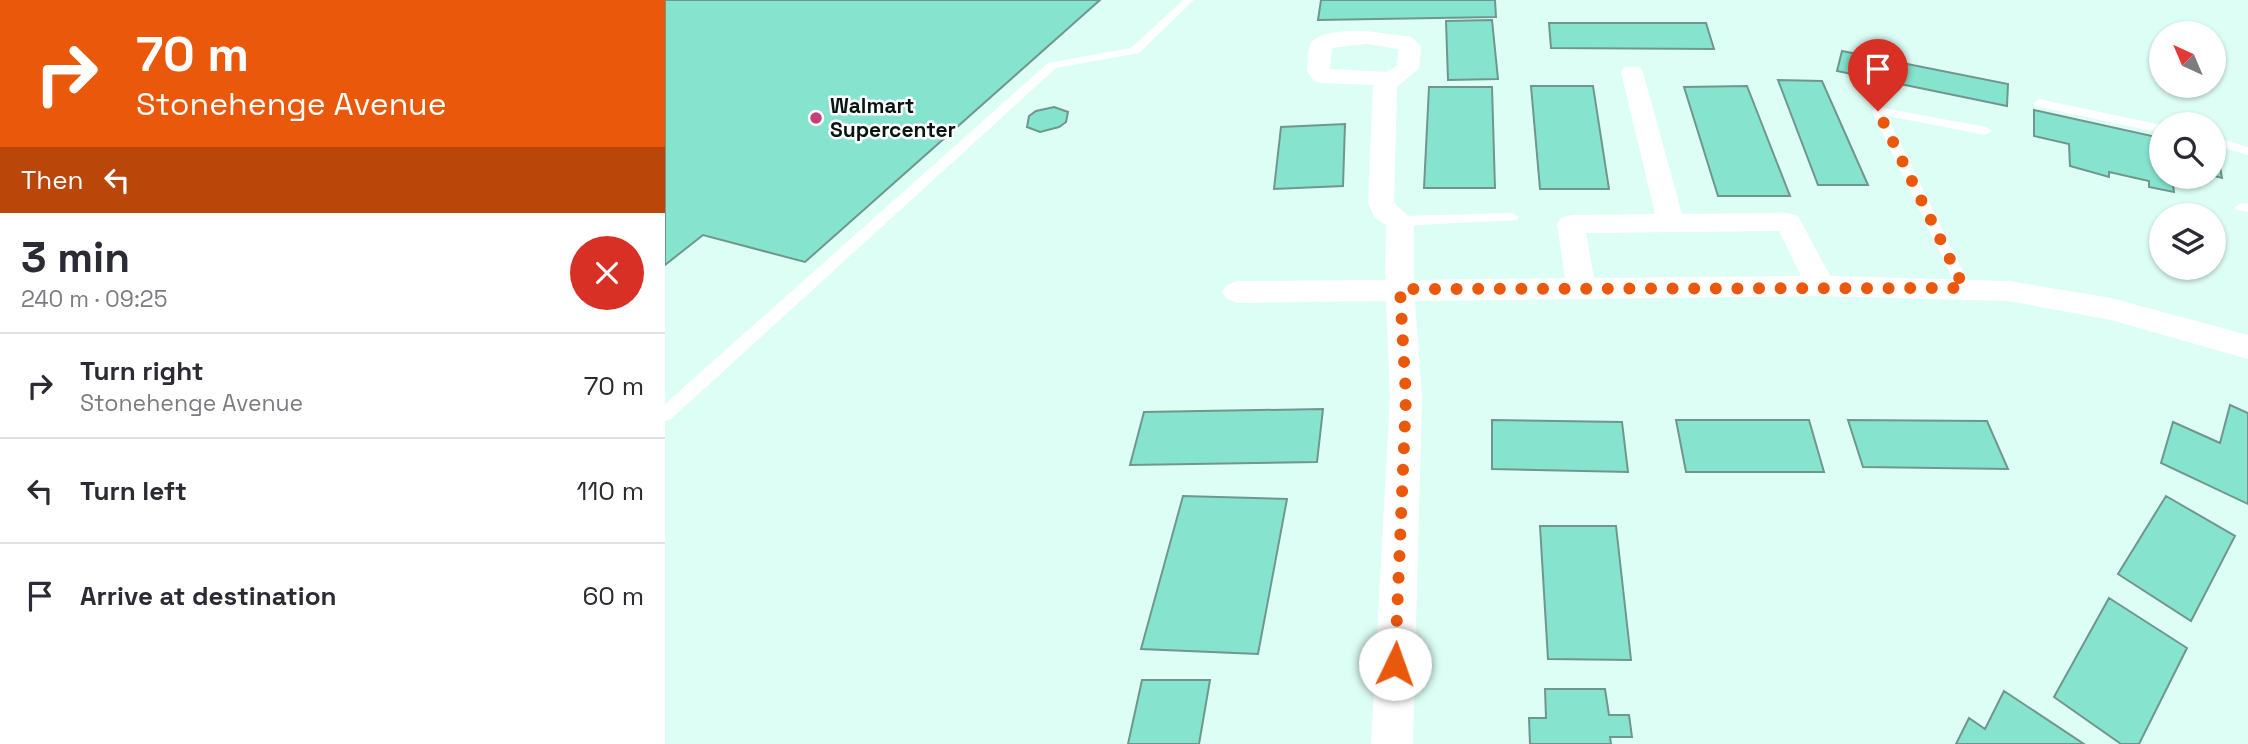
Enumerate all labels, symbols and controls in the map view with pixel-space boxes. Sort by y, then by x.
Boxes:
north arrow [2149,21,2226,98]
map controls [2149,21,2226,280]
text: 70 m [136,23,249,85]
icon: right [21,28,112,119]
pin [1848,39,1908,111]
icon: arrive [1859,50,1897,88]
text: Stonehenge Avenue [136,84,447,124]
place label: Walmart Supercenter [830,92,956,143]
marker: Walmart Supercenter [808,110,824,126]
button: search [2149,112,2226,189]
icon: left [98,161,136,199]
text: Then [21,163,84,197]
button: layers [2149,203,2226,280]
text: 3 min [21,231,130,284]
button: close [570,236,644,310]
text: 240 m · 09:25 [21,284,167,314]
text: Turn right [80,354,204,388]
icon: right [21,367,59,405]
text: 70 m [584,369,644,403]
text: Stonehenge Avenue [80,388,303,418]
icon: left [21,472,59,510]
text: Turn left [80,474,187,508]
text: 110 m [577,474,644,508]
icon: arrive [21,577,59,615]
text: Arrive at destination [80,579,337,613]
text: 60 m [582,579,644,613]
position arrow [1358,627,1432,701]

